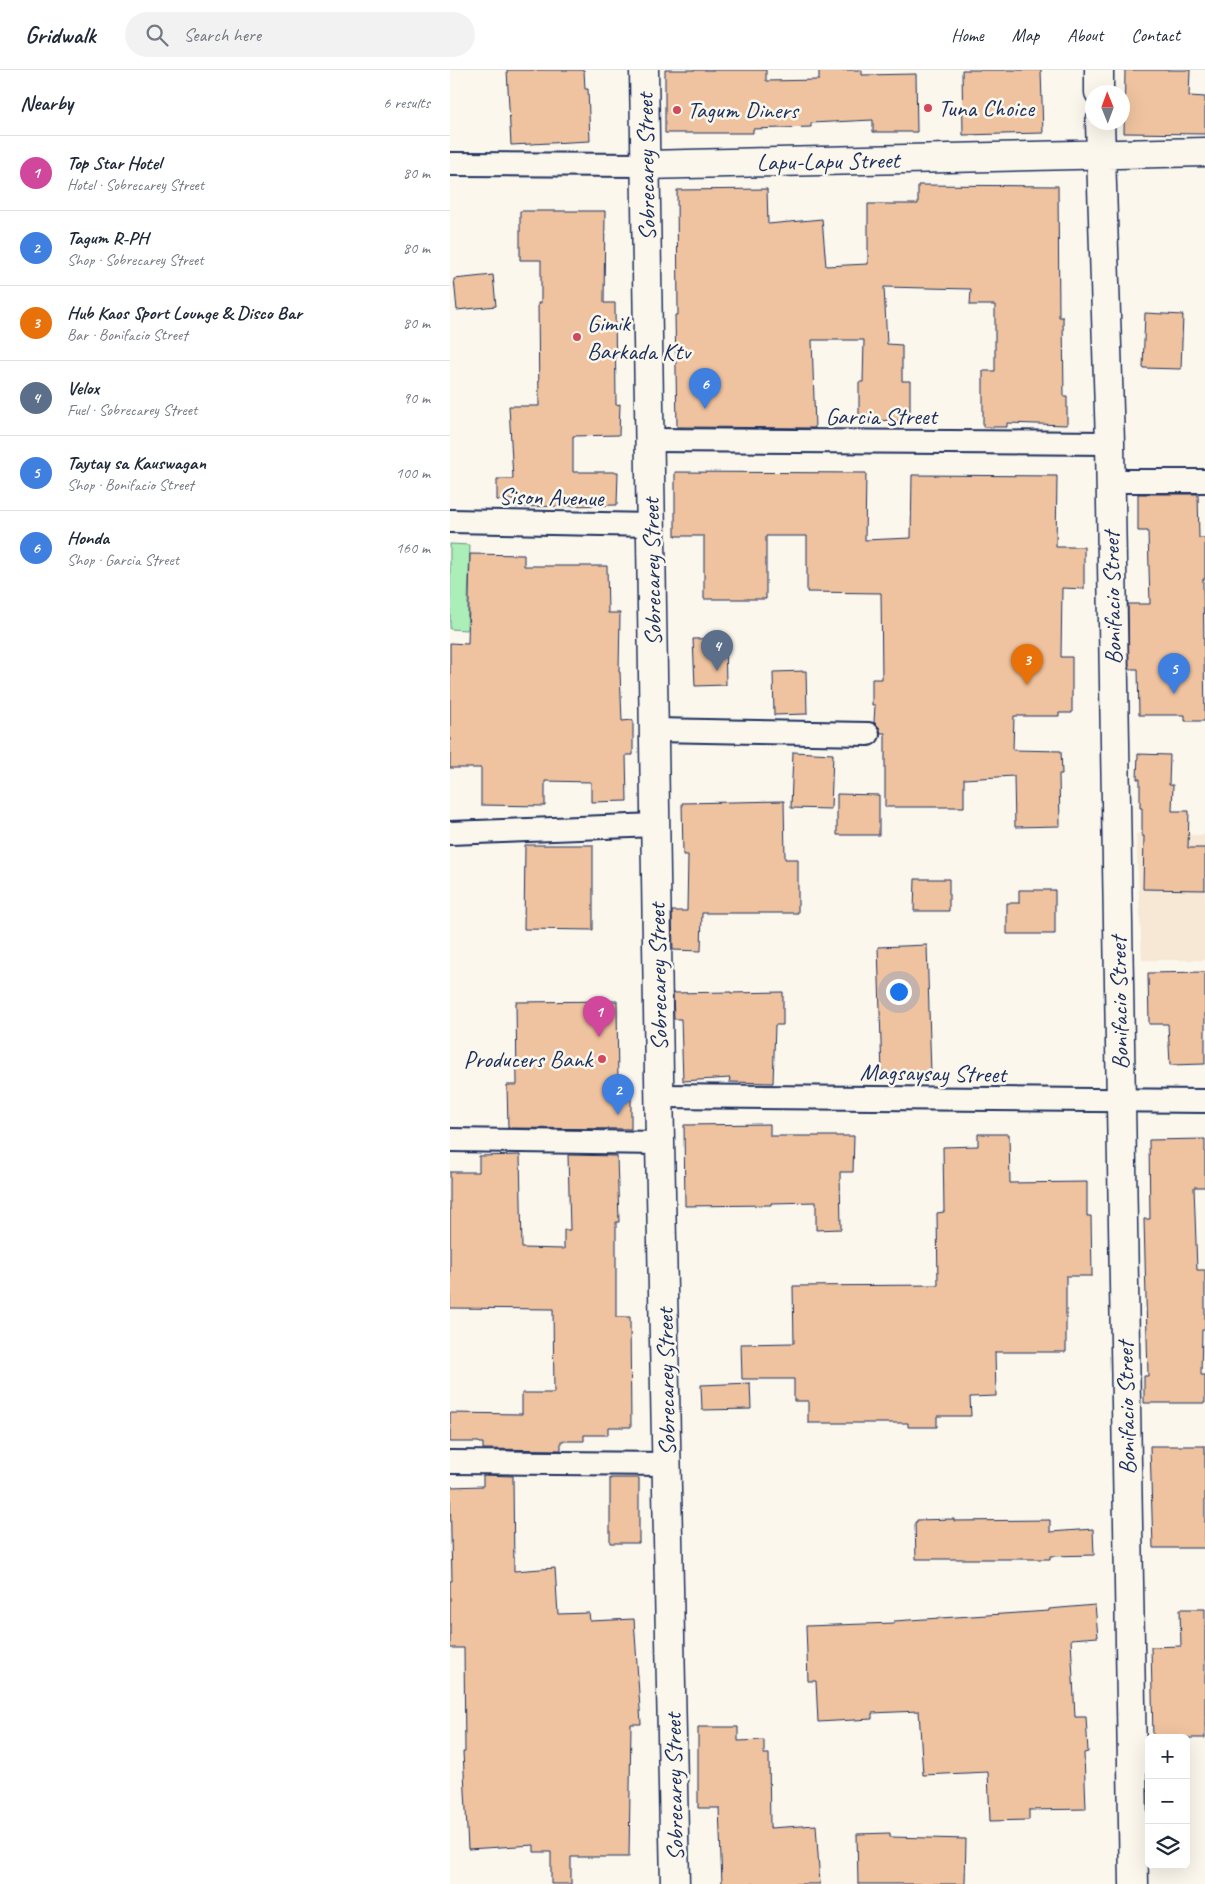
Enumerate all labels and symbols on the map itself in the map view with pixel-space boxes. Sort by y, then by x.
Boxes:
north arrow [1085,85,1130,130]
street label: Sobrecarey Street [630,91,662,241]
place label: Tuna Choice [938,93,1036,123]
place label: Tagum Diners [687,95,800,125]
marker: Tuna Choice [922,102,934,114]
marker: Tagum Diners [671,104,683,116]
street label: Lapu-Lapu Street [756,145,902,177]
place label: Gimik Barkada Ktv [587,308,692,366]
marker: Gimik Barkada Ktv [571,331,583,343]
pin: 6 [689,368,721,409]
street label: Garcia Street [825,401,939,431]
street label: Sison Avenue [498,481,606,513]
street label: Sobrecarey Street [636,496,668,646]
street label: Bonifacio Street [1096,528,1128,665]
pin: 4 [701,630,733,671]
pin: 3 [1011,644,1043,685]
pin: 5 [1158,653,1190,694]
street label: Sobrecarey Street [642,901,674,1051]
street label: Bonifacio Street [1103,933,1135,1070]
your location [886,979,912,1005]
pin: 1 [583,996,615,1037]
place label: Producers Bank [464,1044,594,1074]
marker: Producers Bank [596,1053,608,1065]
street label: Magsaysay Street [860,1057,1008,1089]
pin: 2 [602,1074,634,1115]
street label: Sobrecarey Street [650,1306,682,1456]
street label: Bonifacio Street [1110,1338,1142,1475]
street label: Sobrecarey Street [658,1711,690,1861]

